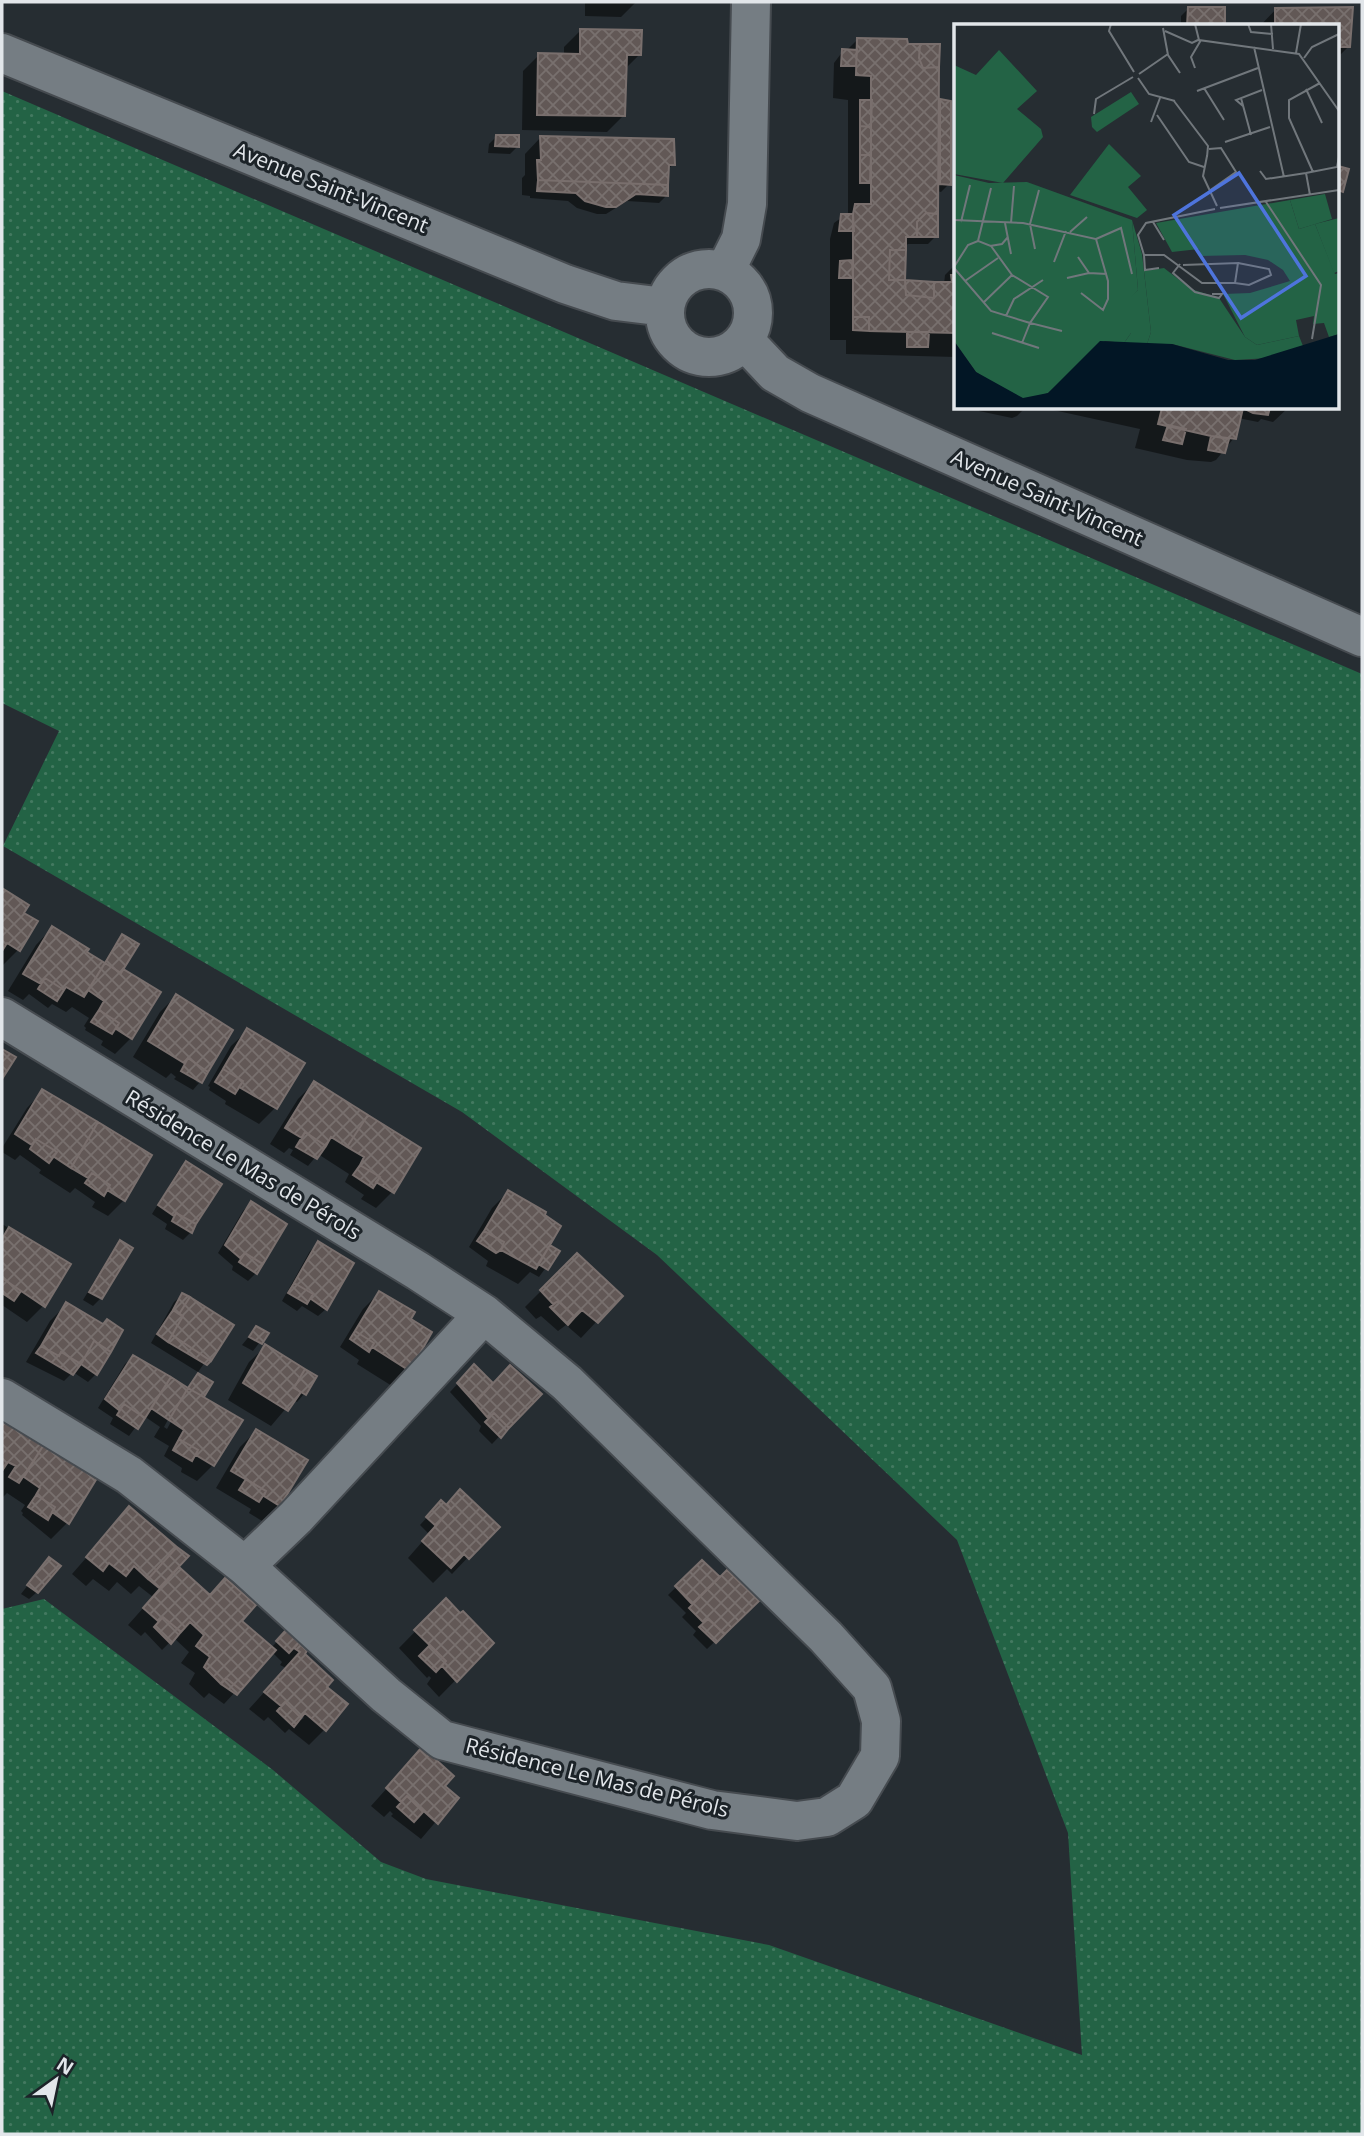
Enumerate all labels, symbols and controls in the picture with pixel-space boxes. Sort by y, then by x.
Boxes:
inset map [954,24,1340,410]
street label: Avenue Saint-Vincent [230,135,433,239]
street label: Avenue Saint-Vincent [947,442,1148,552]
street label: Résidence Le Mas de Pérols [121,1083,367,1246]
street label: Résidence Le Mas de Pérols [463,1731,732,1823]
north arrow [21,2045,91,2115]
text: N [52,2051,79,2081]

